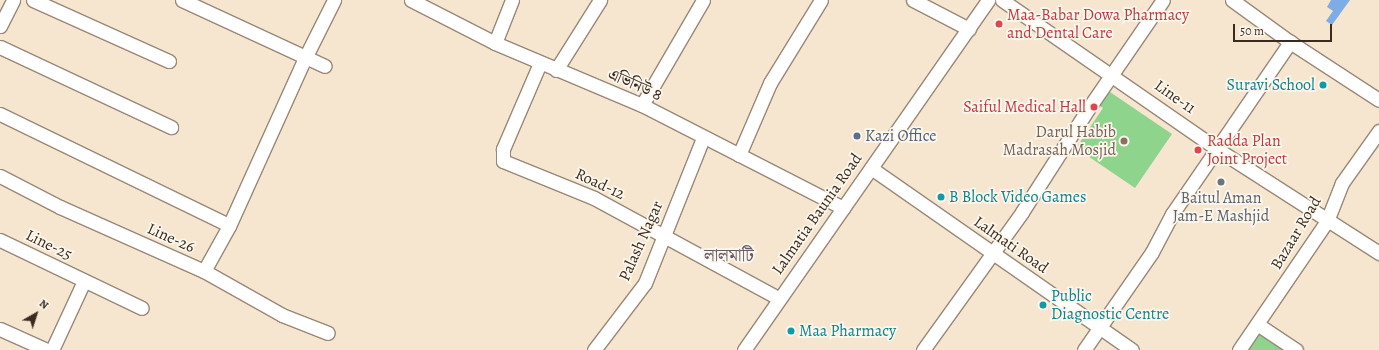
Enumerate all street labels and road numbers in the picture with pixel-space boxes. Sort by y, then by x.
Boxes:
street label: এভিনিউ ৪ [605,64,665,106]
street label: Line-11 [1151,76,1199,118]
street label: Lalmatia Baunia Road [768,150,866,278]
street label: Road-12 [572,164,628,204]
street label: Bazaar Road [1267,193,1325,273]
street label: Palash Nagar [615,198,667,284]
street label: Lalmati Road [970,212,1052,278]
street label: Line-26 [144,219,198,257]
street label: Line-25 [23,226,75,264]

